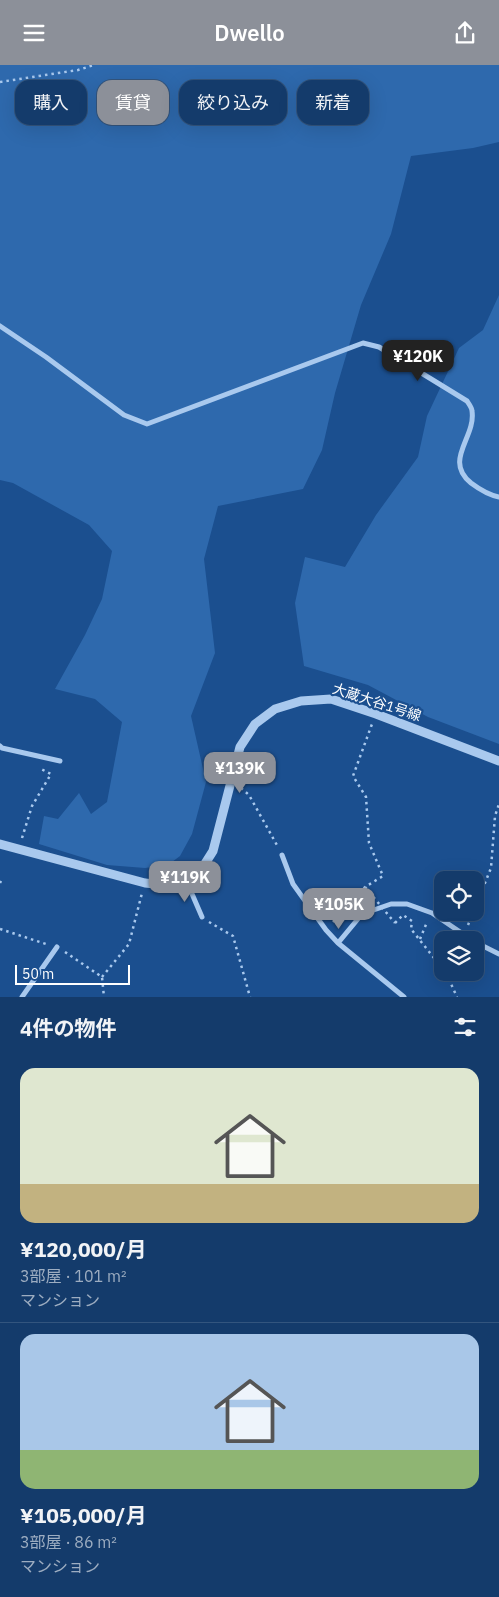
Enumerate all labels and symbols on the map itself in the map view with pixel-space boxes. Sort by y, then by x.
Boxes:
pin: ¥120K [383,339,453,382]
street label: 大蔵大谷1号線 [330,679,424,725]
pin: ¥139K [205,751,275,794]
pin: ¥119K [150,861,220,903]
pin: ¥105K [304,887,374,930]
scale bar [15,962,130,985]

